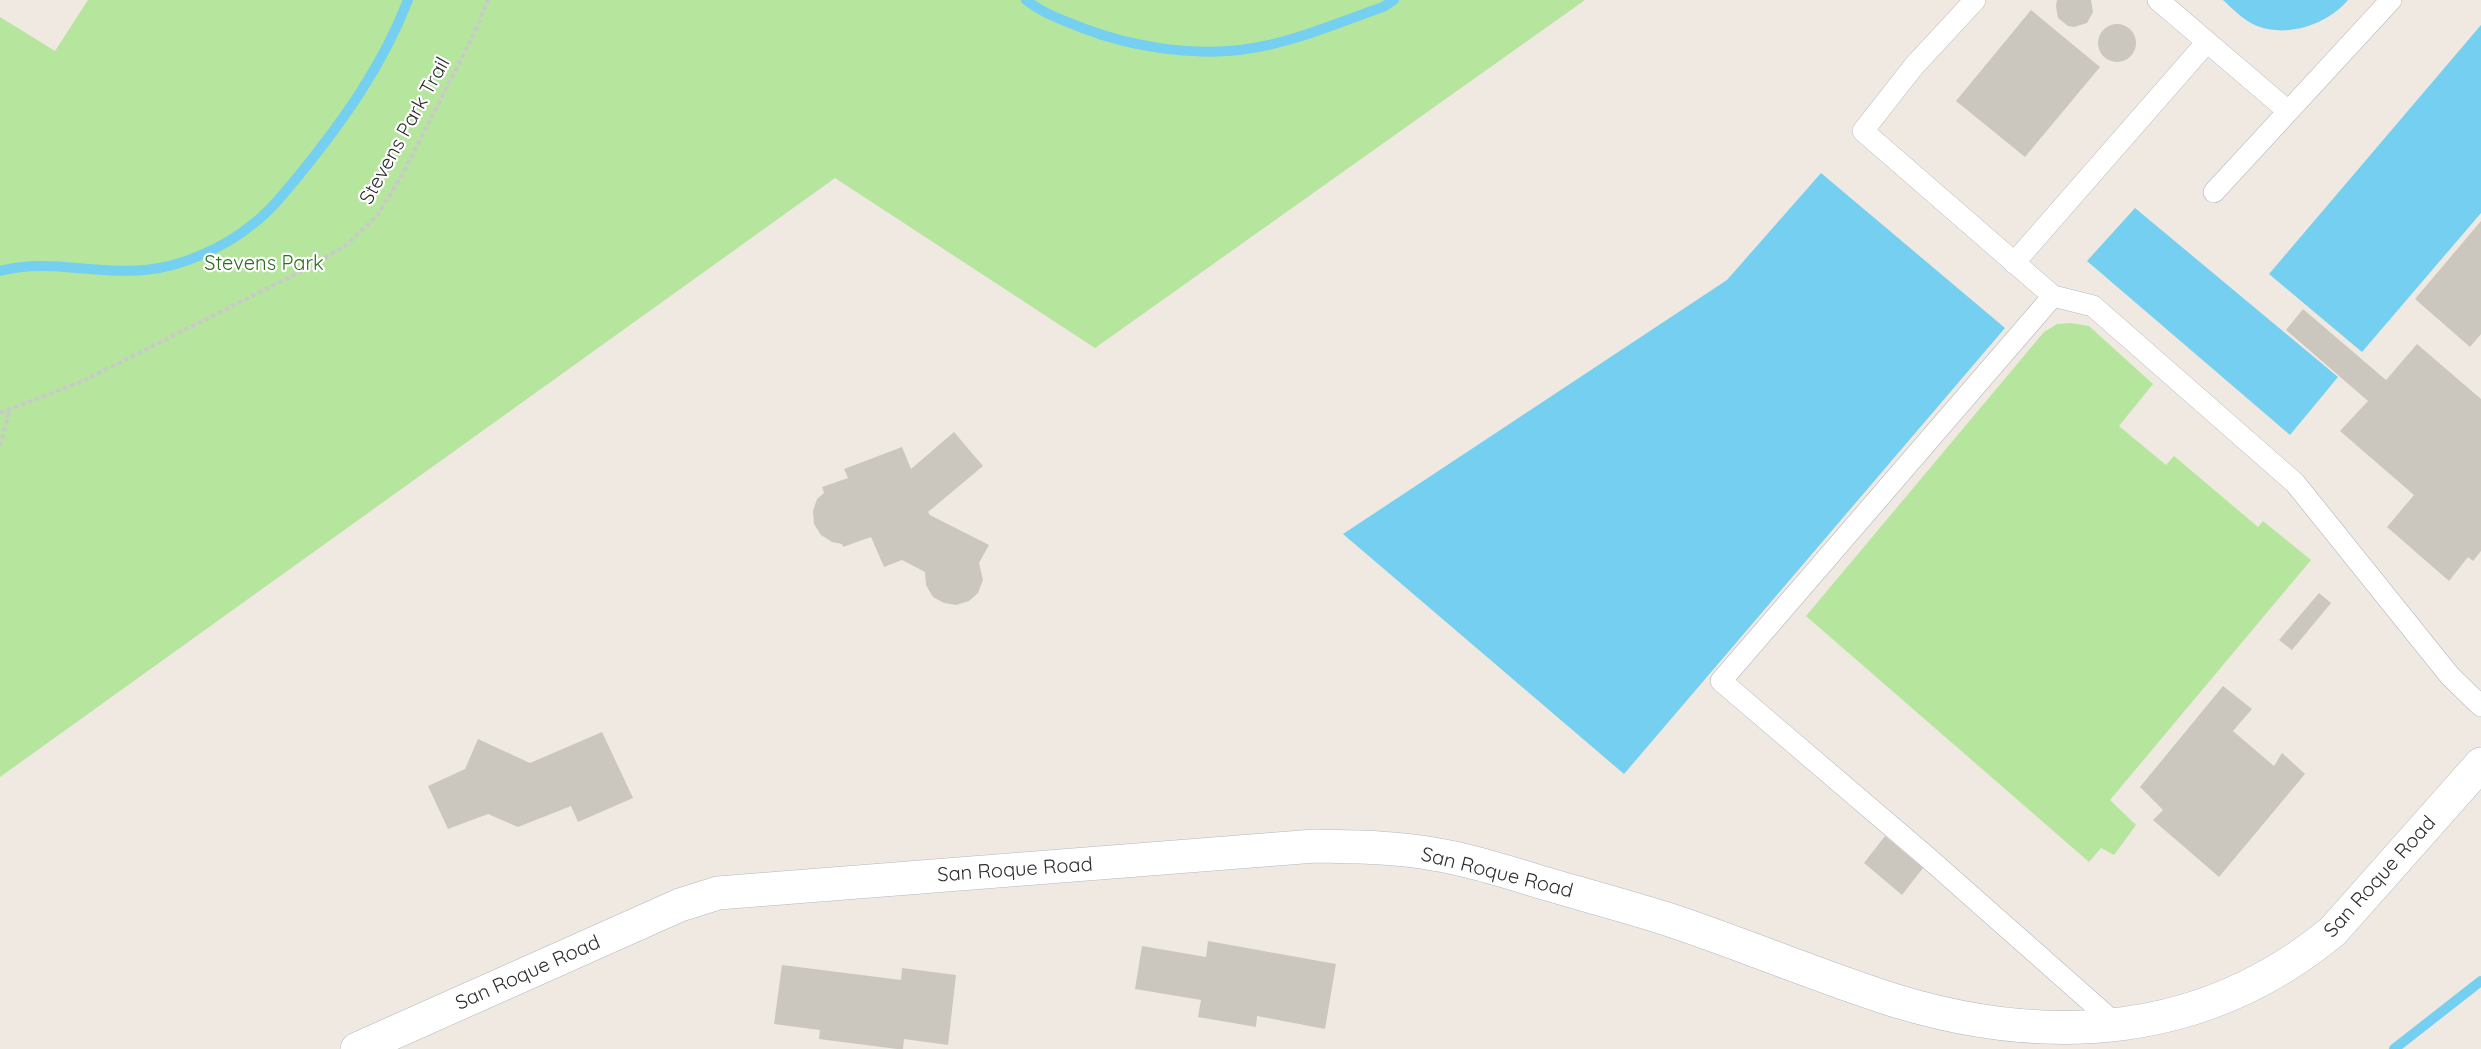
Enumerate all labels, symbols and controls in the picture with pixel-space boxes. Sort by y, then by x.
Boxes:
street label: Stevens Park Trail [355,53,455,209]
park label: Stevens Park [204,252,324,276]
street label: San Roque Road [2319,811,2441,943]
street label: San Roque Road [1419,843,1575,903]
street label: San Roque Road [937,853,1093,887]
street label: San Roque Road [452,930,604,1016]

